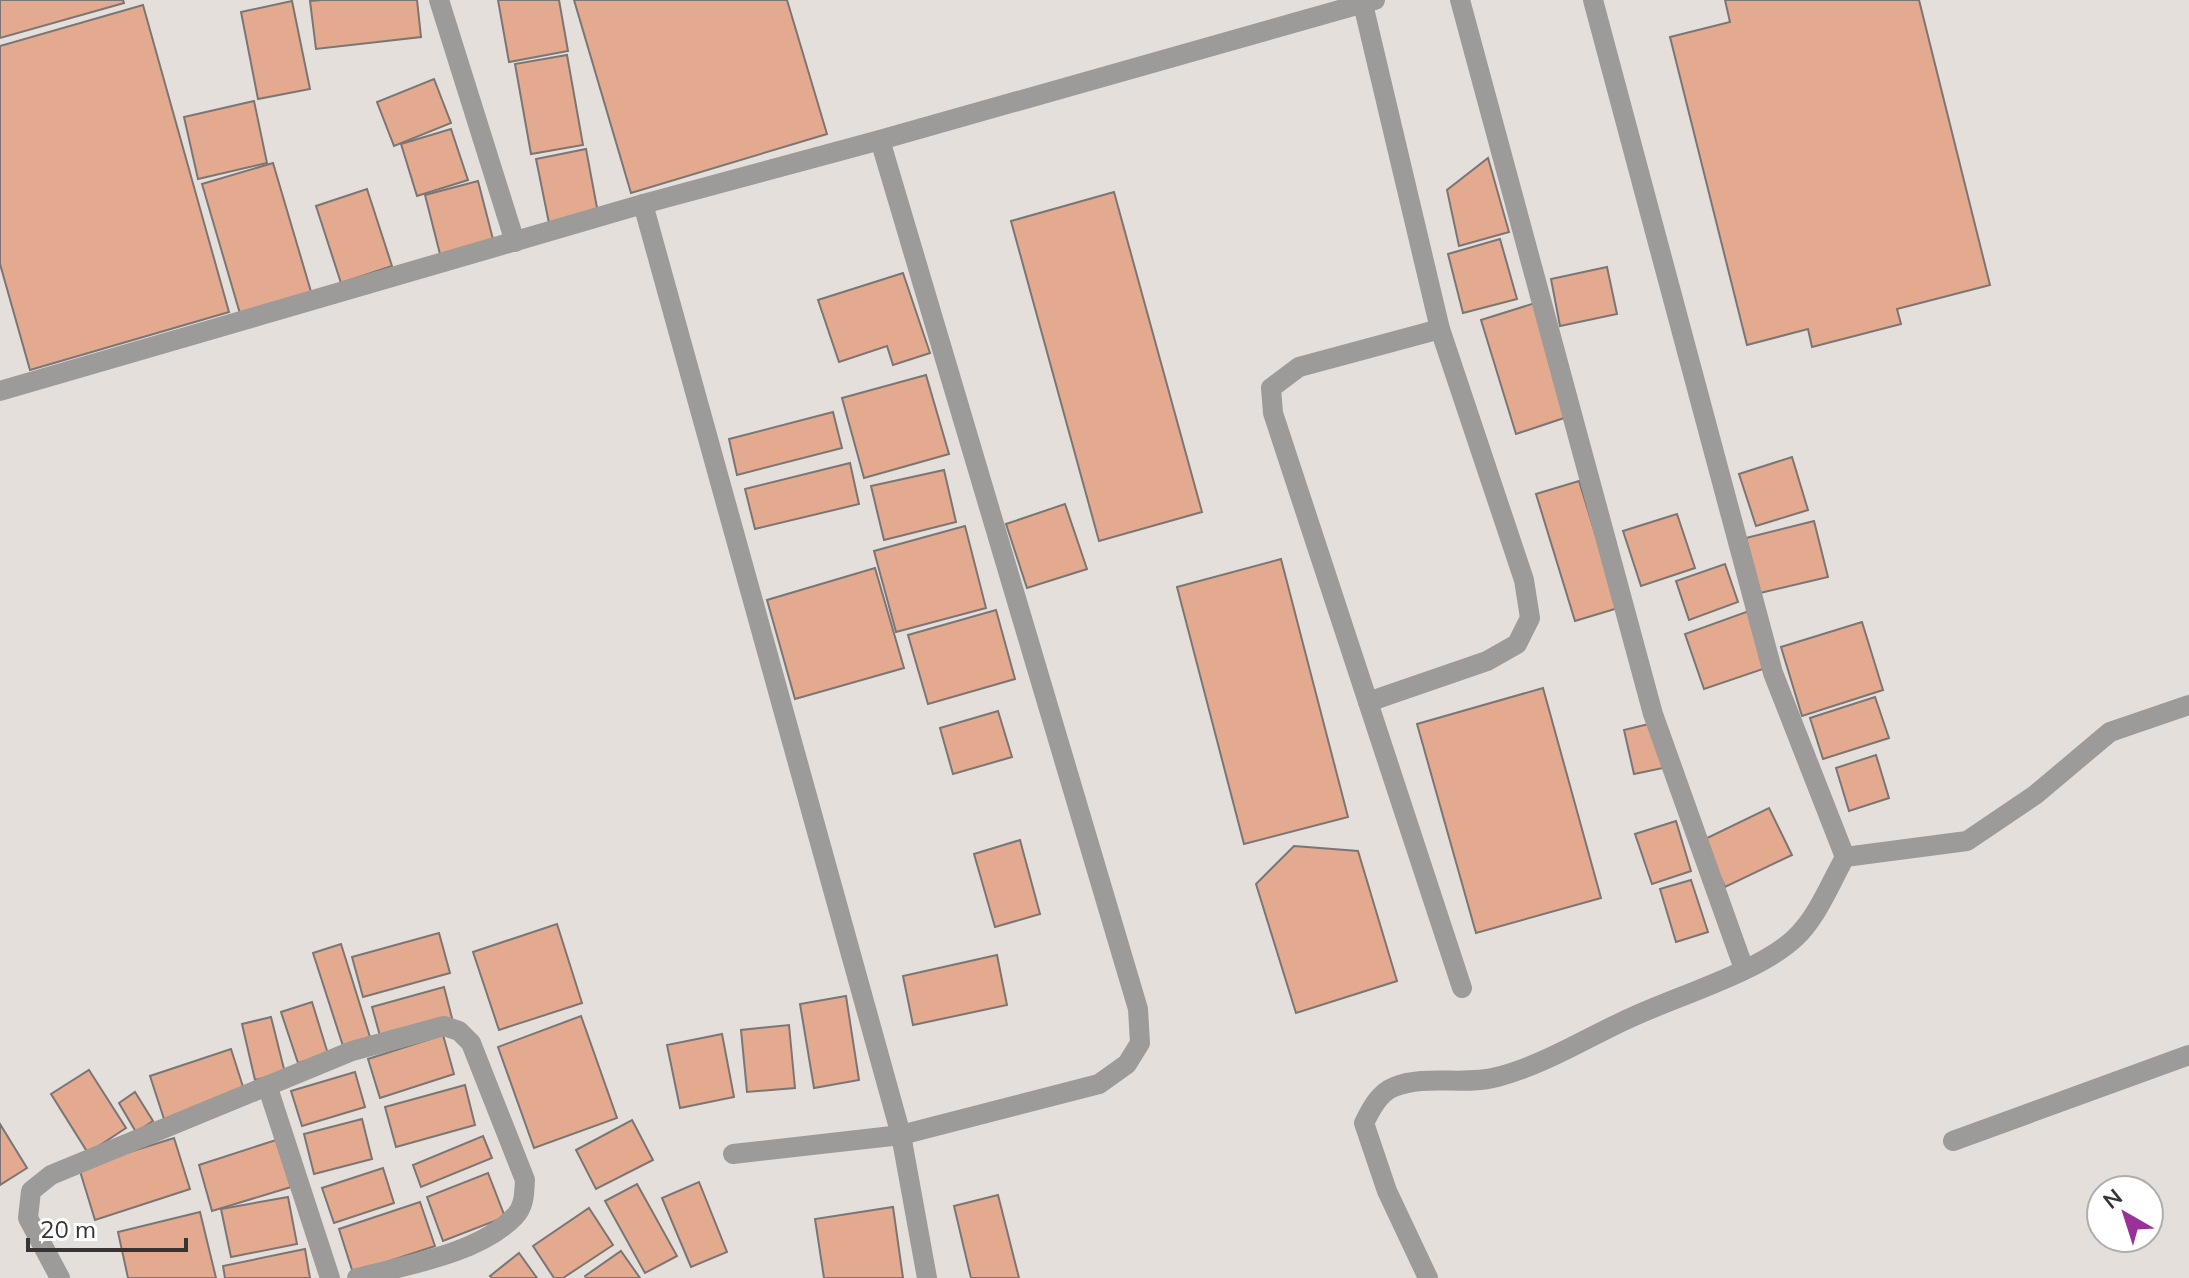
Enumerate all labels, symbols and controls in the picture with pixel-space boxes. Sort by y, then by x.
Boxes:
north arrow [2085,1174,2165,1254]
text: N [2097,1182,2128,1215]
scale bar [28,1202,186,1252]
text: 20 m [40,1214,96,1244]

